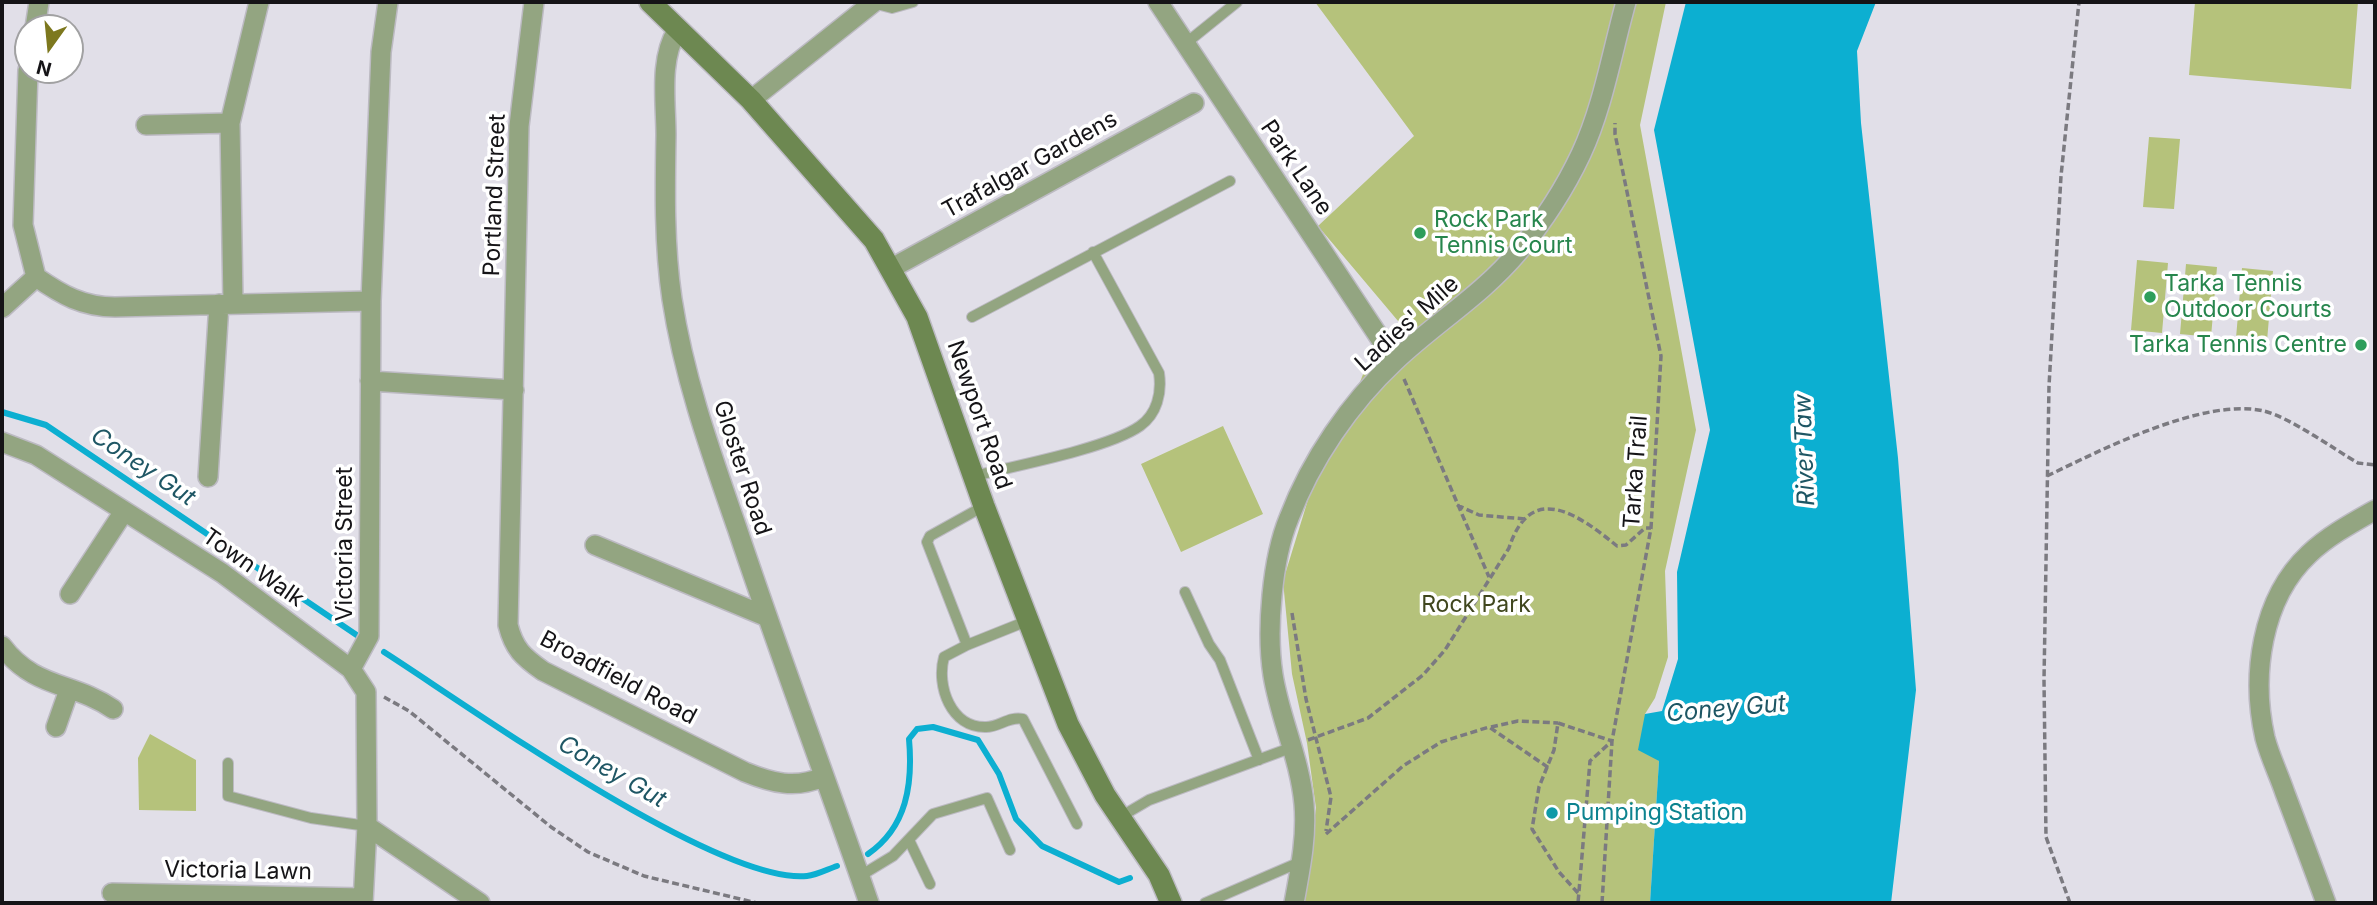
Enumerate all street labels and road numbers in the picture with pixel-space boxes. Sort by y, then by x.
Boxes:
street label: Trafalgar Gardens [938,106,1122,224]
street label: Portland Street [478,113,512,277]
street label: Park Lane [1254,115,1338,221]
street label: Ladies' Mile [1350,270,1464,378]
street label: Newport Road [941,337,1017,493]
street label: Gloster Road [707,397,777,539]
street label: Tarka Trail [1618,414,1654,530]
street label: Victoria Street [331,467,359,621]
street label: Town Walk [197,523,309,613]
street label: Broadfield Road [535,625,701,731]
street label: Victoria Lawn [164,856,312,886]

